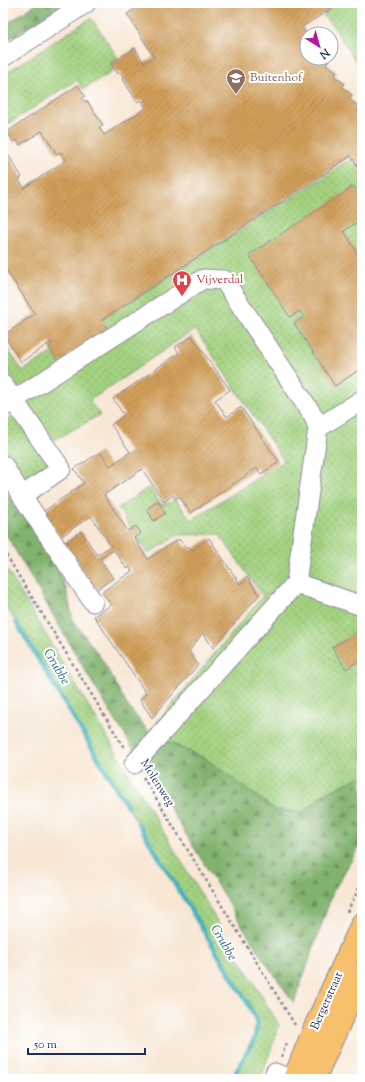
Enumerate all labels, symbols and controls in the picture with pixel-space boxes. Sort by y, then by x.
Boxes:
north arrow [299,26,339,66]
text: N [316,44,334,62]
school or university icon: Buitenhof [225,67,247,95]
place label: Buitenhof [250,69,303,87]
hospital icon: Vijverdal [171,269,193,297]
place label: Vijverdal [196,271,244,289]
water label: Grubbe [38,646,74,688]
street label: Molenweg [135,756,179,810]
water label: Grubbe [205,922,241,964]
street label: Bergerstraat [306,969,348,1033]
scale bar [28,1030,145,1056]
text: 50 m [33,1036,57,1054]

